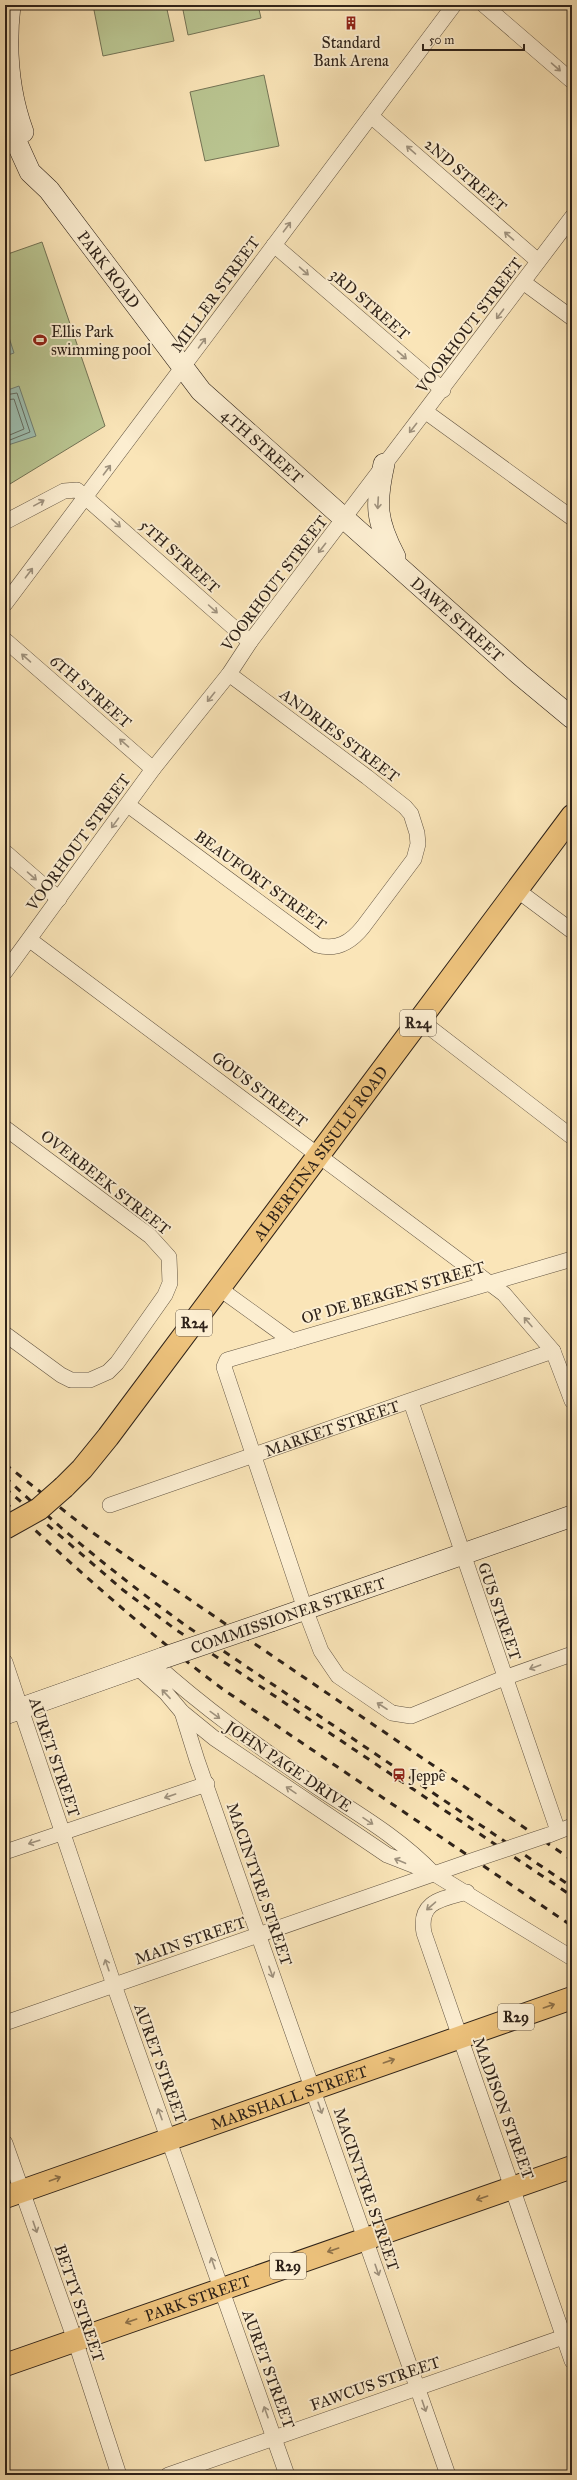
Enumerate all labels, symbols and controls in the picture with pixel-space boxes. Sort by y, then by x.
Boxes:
building icon: Standard Bank Arena [343,15,359,31]
scale bar [423,26,524,52]
place label: Standard Bank Arena [313,33,389,70]
text: 50 m [429,33,454,47]
one-way arrow [550,63,561,72]
street label: 2ND STREET [421,134,511,216]
one-way arrow [405,146,416,155]
one-way arrow [283,222,291,233]
street label: PARK ROAD [73,227,144,312]
one-way arrow [504,232,514,241]
street label: MILLER STREET [167,233,264,356]
street label: VOORHOUT STREET [412,254,526,397]
street label: 3RD STREET [326,265,413,344]
one-way arrow [298,266,309,275]
one-way arrow [496,308,504,319]
place label: Ellis Park swimming pool [51,322,152,360]
sports icon: Ellis Park swimming pool [32,332,48,348]
one-way arrow [198,338,206,349]
one-way arrow [397,351,408,360]
street label: 4TH STREET [218,405,307,487]
one-way arrow [409,423,417,434]
one-way arrow [103,464,111,475]
one-way arrow [375,496,382,509]
one-way arrow [33,499,45,507]
street label: VOORHOUT STREET [217,512,331,655]
street label: 5TH STREET [136,516,224,597]
one-way arrow [110,518,121,527]
one-way arrow [318,543,327,554]
one-way arrow [24,568,33,579]
street label: DAWE STREET [407,573,508,666]
one-way arrow [208,604,218,614]
street label: 6TH STREET [46,651,135,732]
one-way arrow [21,654,31,663]
street label: ANDRIES STREET [276,684,403,786]
one-way arrow [206,692,215,703]
one-way arrow [118,739,129,748]
street label: VOORHOUT STREET [22,770,134,915]
one-way arrow [111,817,119,828]
street label: BEAUFORT STREET [191,826,330,935]
one-way arrow [27,871,37,880]
road number: R24 [400,1010,436,1036]
street label: GOUS STREET [208,1047,311,1131]
street label: ALBERTINA SISULU ROAD [249,1062,392,1245]
street label: OVERBEEK STREET [37,1126,174,1239]
street label: OP DE BERGEN STREET [299,1257,487,1328]
road number: R24 [176,1310,212,1336]
one-way arrow [523,1317,533,1327]
street label: MARKET STREET [262,1396,402,1460]
street label: GUS STREET [474,1560,525,1663]
street label: COMMISSIONER STREET [188,1573,388,1658]
one-way arrow [529,1664,542,1671]
one-way arrow [162,1689,171,1699]
street label: AURET STREET [25,1694,84,1819]
one-way arrow [377,1702,388,1710]
one-way arrow [209,1711,220,1719]
street label: JOHN PAGE DRIVE [220,1716,355,1816]
place label: Jeppe [408,1766,446,1786]
station icon: Jeppe [391,1767,407,1783]
one-way arrow [286,1786,297,1794]
one-way arrow [164,1793,177,1800]
street label: MACINTYRE STREET [223,1800,296,1968]
one-way arrow [362,1817,373,1825]
one-way arrow [28,1839,40,1847]
one-way arrow [394,1857,406,1864]
one-way arrow [426,1901,436,1911]
street label: MAIN STREET [132,1913,248,1968]
one-way arrow [103,1959,111,1971]
one-way arrow [268,1966,276,1978]
street label: AURET STREET [130,2000,191,2125]
one-way arrow [543,2001,555,2009]
road number: R29 [498,2004,534,2030]
street label: MADISON STREET [469,2034,538,2182]
one-way arrow [382,2057,394,2065]
street label: MARSHALL STREET [208,2062,370,2134]
one-way arrow [316,2102,324,2114]
street label: MACINTYRE STREET [330,2105,403,2273]
one-way arrow [156,2108,164,2120]
one-way arrow [49,2174,61,2182]
one-way arrow [476,2195,489,2202]
one-way arrow [32,2221,40,2233]
street label: BETTY STREET [51,2242,109,2364]
one-way arrow [327,2247,340,2254]
road number: R29 [270,2253,306,2279]
one-way arrow [208,2257,216,2269]
one-way arrow [373,2264,381,2276]
street label: PARK STREET [142,2271,253,2325]
street label: AURET STREET [238,2306,299,2431]
one-way arrow [125,2317,137,2325]
street label: FAWCUS STREET [308,2352,443,2415]
one-way arrow [420,2400,428,2412]
one-way arrow [261,2406,269,2418]

